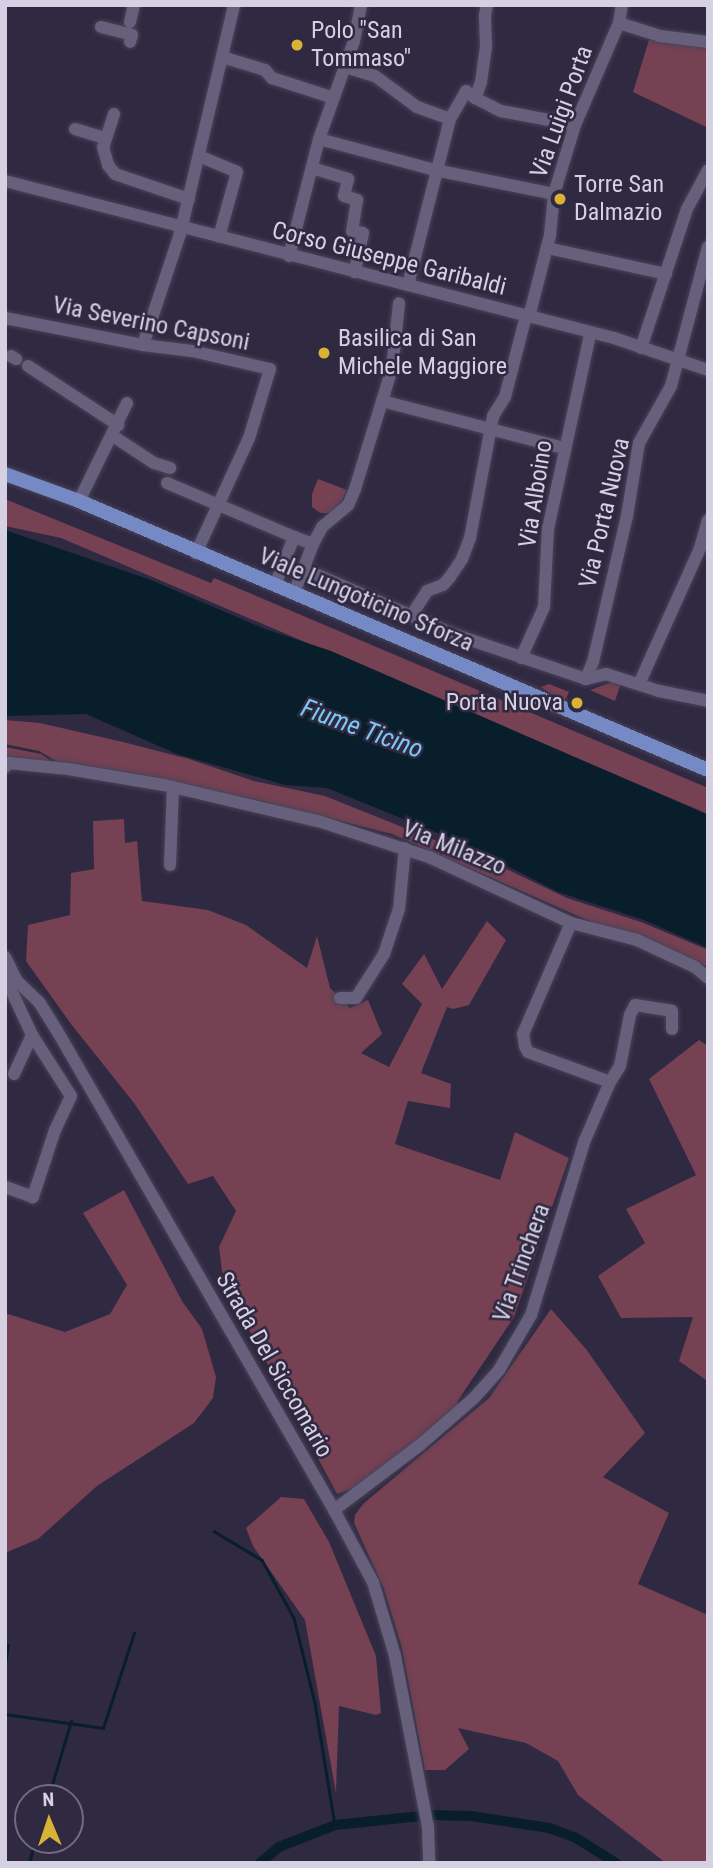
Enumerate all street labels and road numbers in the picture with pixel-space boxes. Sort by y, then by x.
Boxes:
street label: Via Luigi Porta [525,42,599,182]
street label: Corso Giuseppe Garibaldi [269,216,509,302]
street label: Via Severino Capsoni [50,291,252,357]
street label: Via Porta Nuova [574,435,636,591]
street label: Via Alboino [513,438,559,550]
street label: Viale Lungoticino Sforza [254,542,478,658]
street label: Via Milazzo [398,814,510,882]
street label: Via Trinchera [487,1200,557,1326]
street label: Strada Del Siccomario [209,1267,339,1463]

